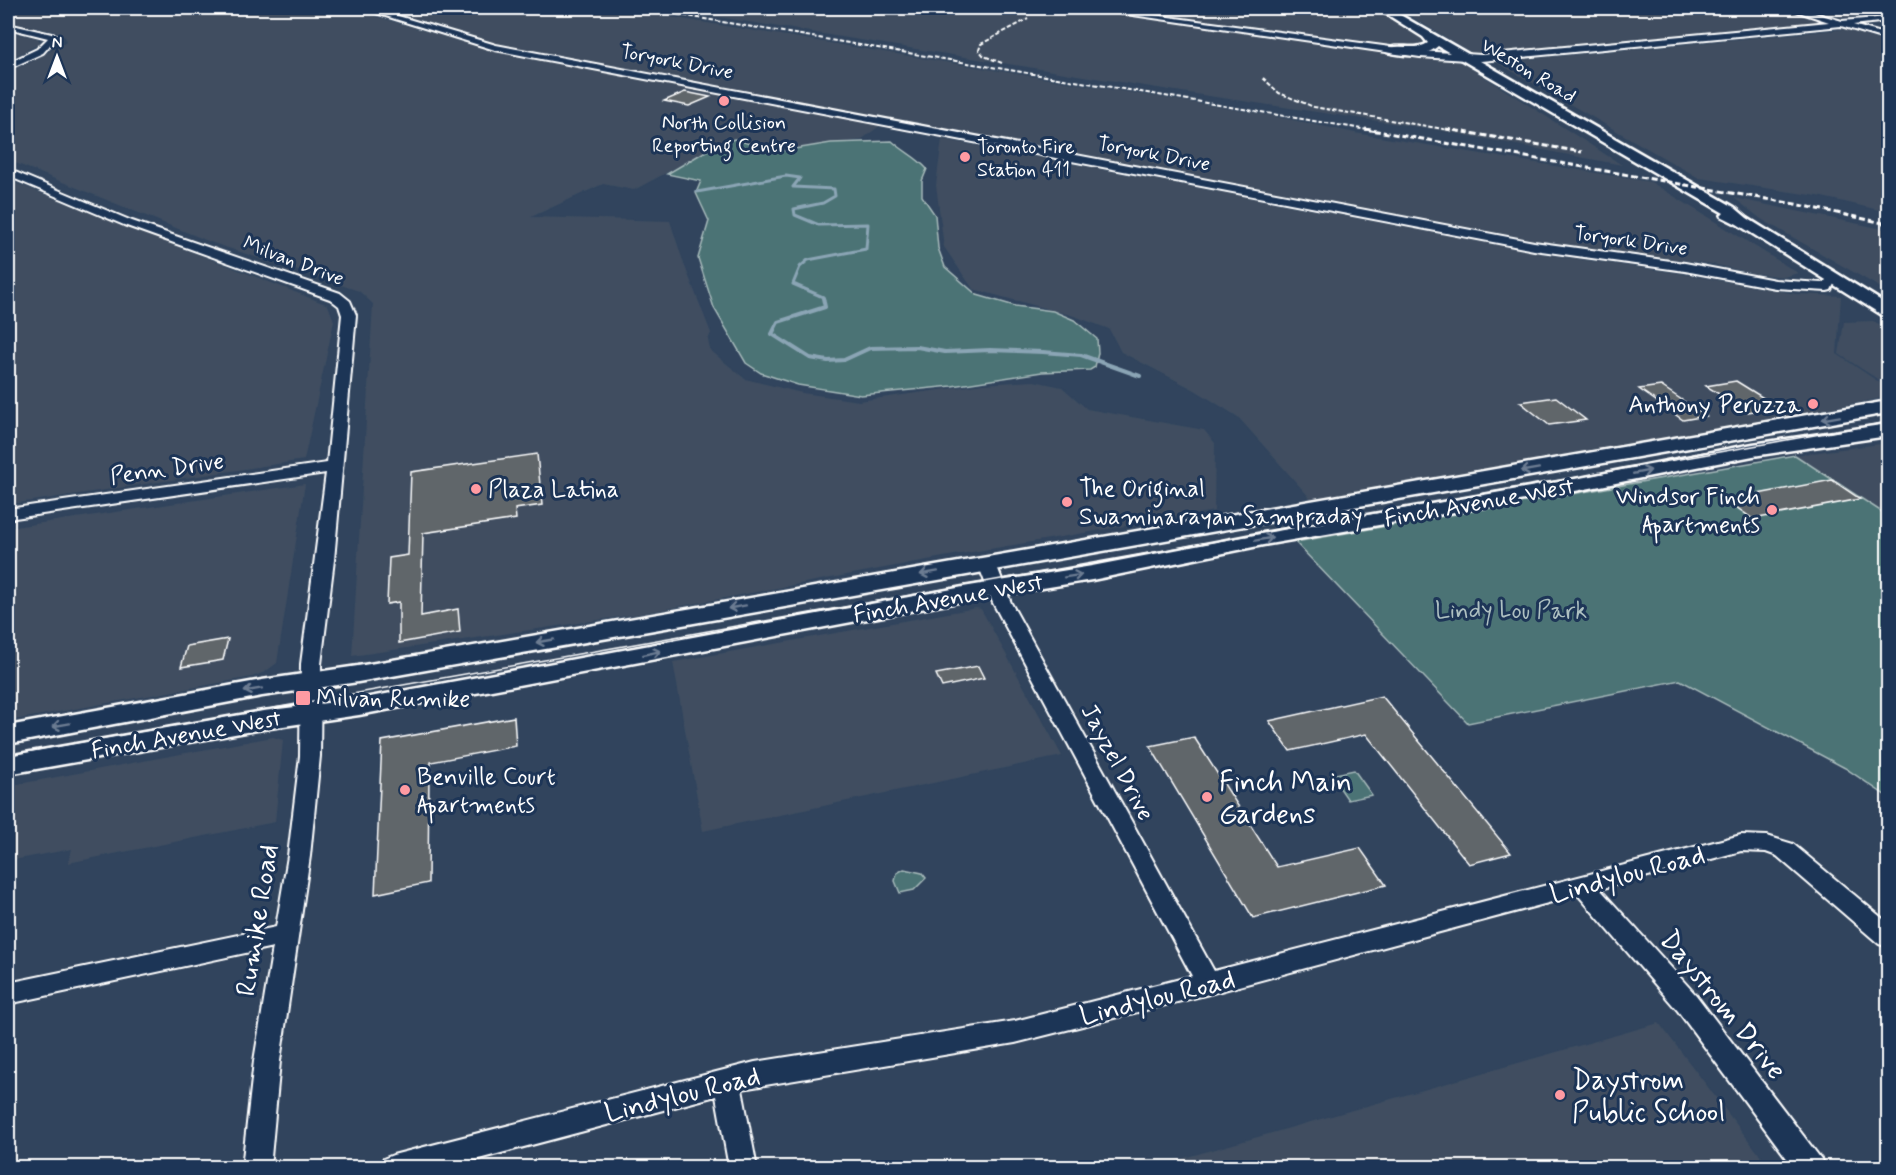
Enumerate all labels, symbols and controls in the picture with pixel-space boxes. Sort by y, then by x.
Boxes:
north arrow [27,27,87,87]
street label: Weston Road [1476,32,1581,110]
text: N [52,33,62,54]
street label: Toryork Drive [618,38,736,87]
marker: North Collision Reporting Centre [717,94,731,108]
place label: North Collision Reporting Centre [652,110,796,162]
street label: Toryork Drive [1095,130,1213,179]
place label: Toronto Fire Station 411 [977,134,1075,184]
marker: Toronto Fire Station 411 [958,150,972,164]
street label: Toryork Drive [1572,220,1689,263]
street label: Milvan Drive [239,230,348,293]
place label: Anthony Peruzza [1628,390,1802,421]
marker: Anthony Peruzza [1806,397,1820,411]
one-way arrow [1822,413,1841,424]
street label: Penn Drive [108,446,226,493]
one-way arrow [1521,465,1540,476]
one-way arrow [1632,466,1652,477]
street label: Finch Avenue West [1382,471,1577,535]
place label: The Original Swaminarayan Sampraday [1079,474,1363,533]
place label: Plaza Latina [488,475,619,506]
marker: Plaza Latina [469,482,483,496]
place label: Windsor Finch Apartments [1616,482,1760,544]
marker: The Original Swaminarayan Sampraday [1060,495,1074,509]
marker: Windsor Finch Apartments [1765,503,1779,517]
one-way arrow [1254,533,1273,544]
street label: Finch Avenue West [851,567,1046,631]
one-way arrow [920,568,939,579]
one-way arrow [1062,570,1082,581]
park label: Lindy Lou Park [1435,596,1587,627]
one-way arrow [728,602,747,613]
one-way arrow [535,636,555,647]
one-way arrow [642,647,661,658]
place label: Milvan Rumike [316,684,470,715]
one-way arrow [243,685,263,696]
marker: Milvan Rumike [294,689,312,707]
street label: Jayzel Drive [1073,699,1160,827]
street label: Finch Avenue West [89,703,284,767]
one-way arrow [52,720,71,731]
place label: Benville Court Apartments [417,762,556,824]
place label: Finch Main Gardens [1219,765,1352,834]
marker: Benville Court Apartments [398,783,412,797]
marker: Finch Main Gardens [1200,790,1214,804]
street label: Lindylou Road [1546,837,1709,914]
street label: Rumike Road [228,842,289,999]
street label: Daystrom Drive [1650,923,1794,1088]
street label: Lindylou Road [1076,961,1239,1036]
street label: Lindylou Road [601,1058,764,1133]
place label: Daystrom Public School [1572,1063,1725,1132]
marker: Daystrom Public School [1553,1088,1567,1102]

